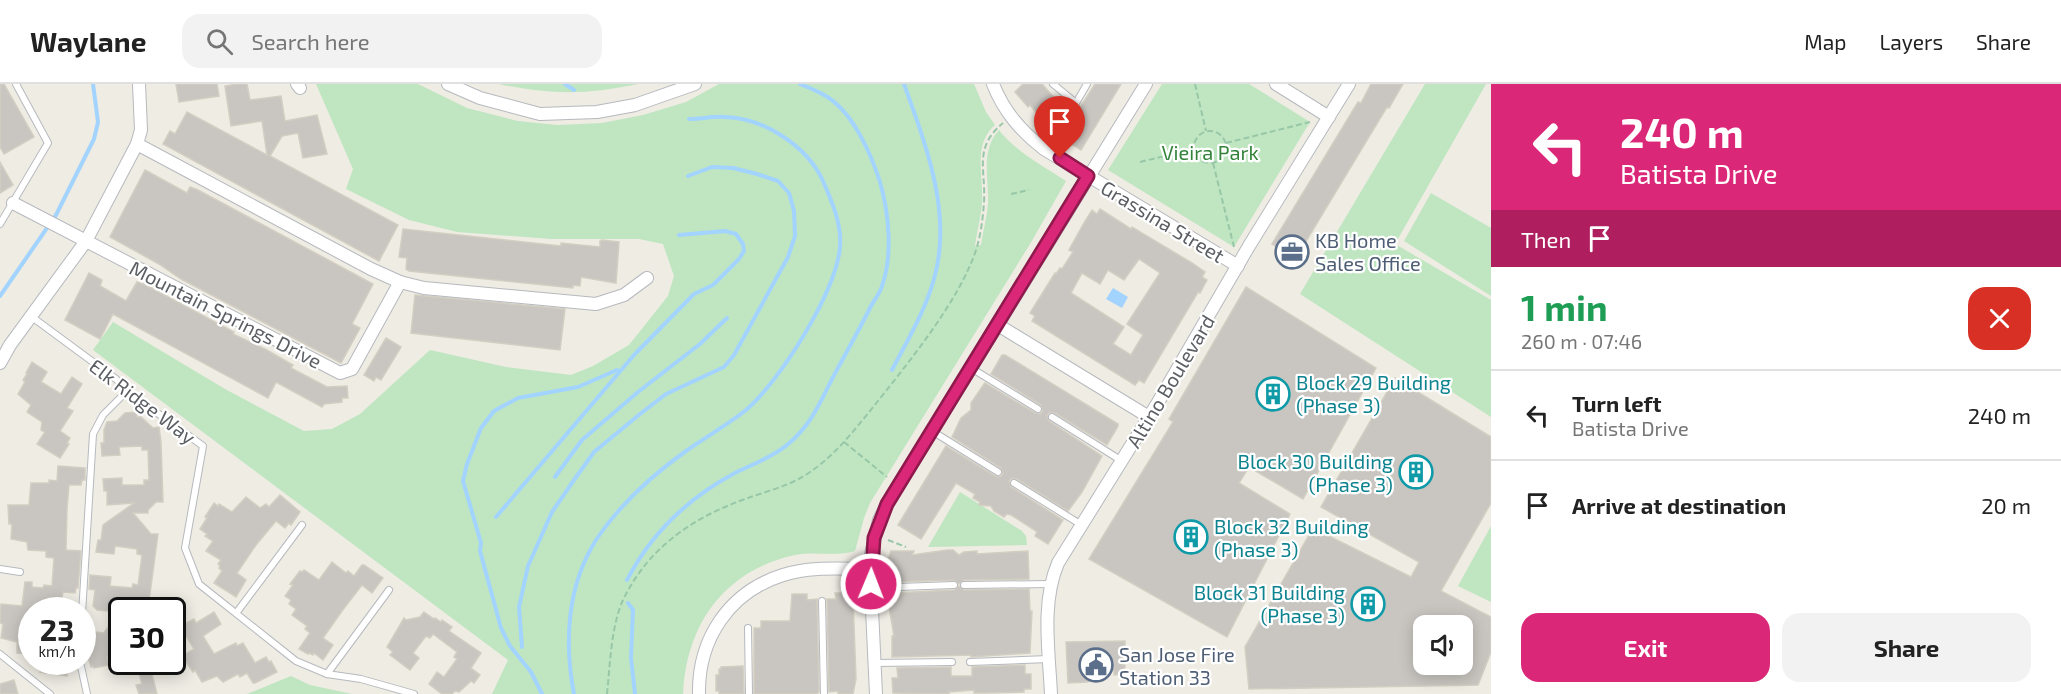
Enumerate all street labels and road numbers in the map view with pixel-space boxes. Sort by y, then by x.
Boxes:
street label: Grassina Street [1097,175,1229,267]
street label: Mountain Springs Drive [126,255,326,373]
street label: Altino Boulevard [1121,310,1219,452]
street label: Elk Ridge Way [85,353,201,449]

